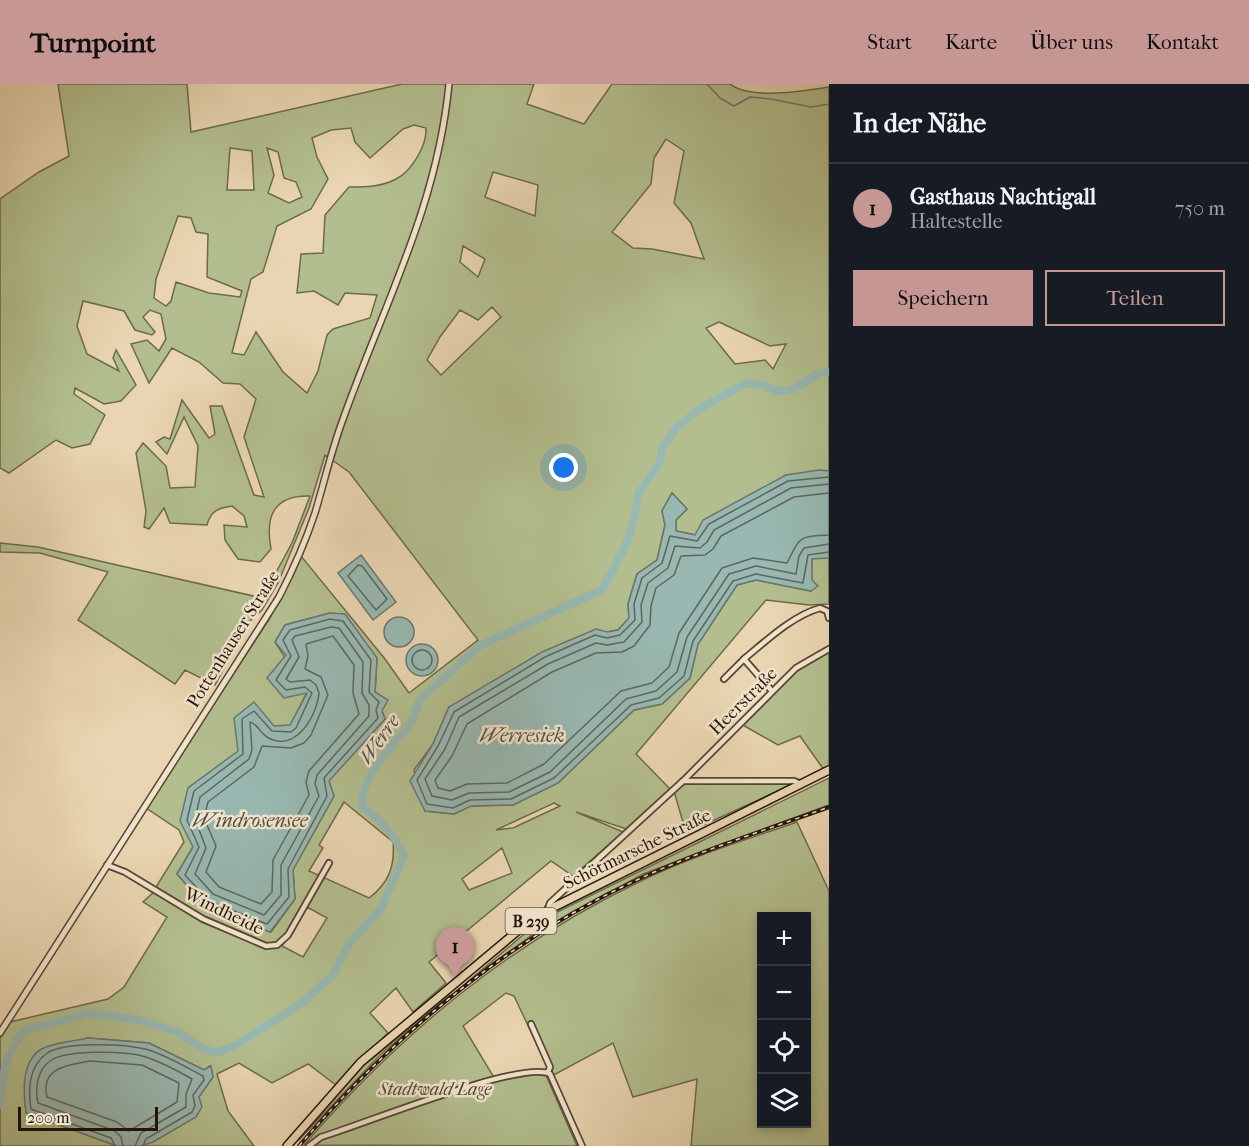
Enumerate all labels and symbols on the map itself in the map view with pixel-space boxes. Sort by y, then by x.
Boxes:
your location [549,453,578,482]
street label: Pottenhauser Straße [183,567,284,712]
street label: Heerstraße [705,663,782,740]
water label: Werre [354,710,405,768]
water label: Werresiek [480,724,564,747]
street label: Schötmarsche Straße [560,805,714,894]
water label: Windrosensee [192,809,309,832]
street label: Windheide [180,883,267,940]
road number: B 239 [506,908,556,934]
pin: 1 [436,928,474,977]
park label: Stadtwald Lage [377,1079,492,1100]
scale bar [18,1104,158,1132]

